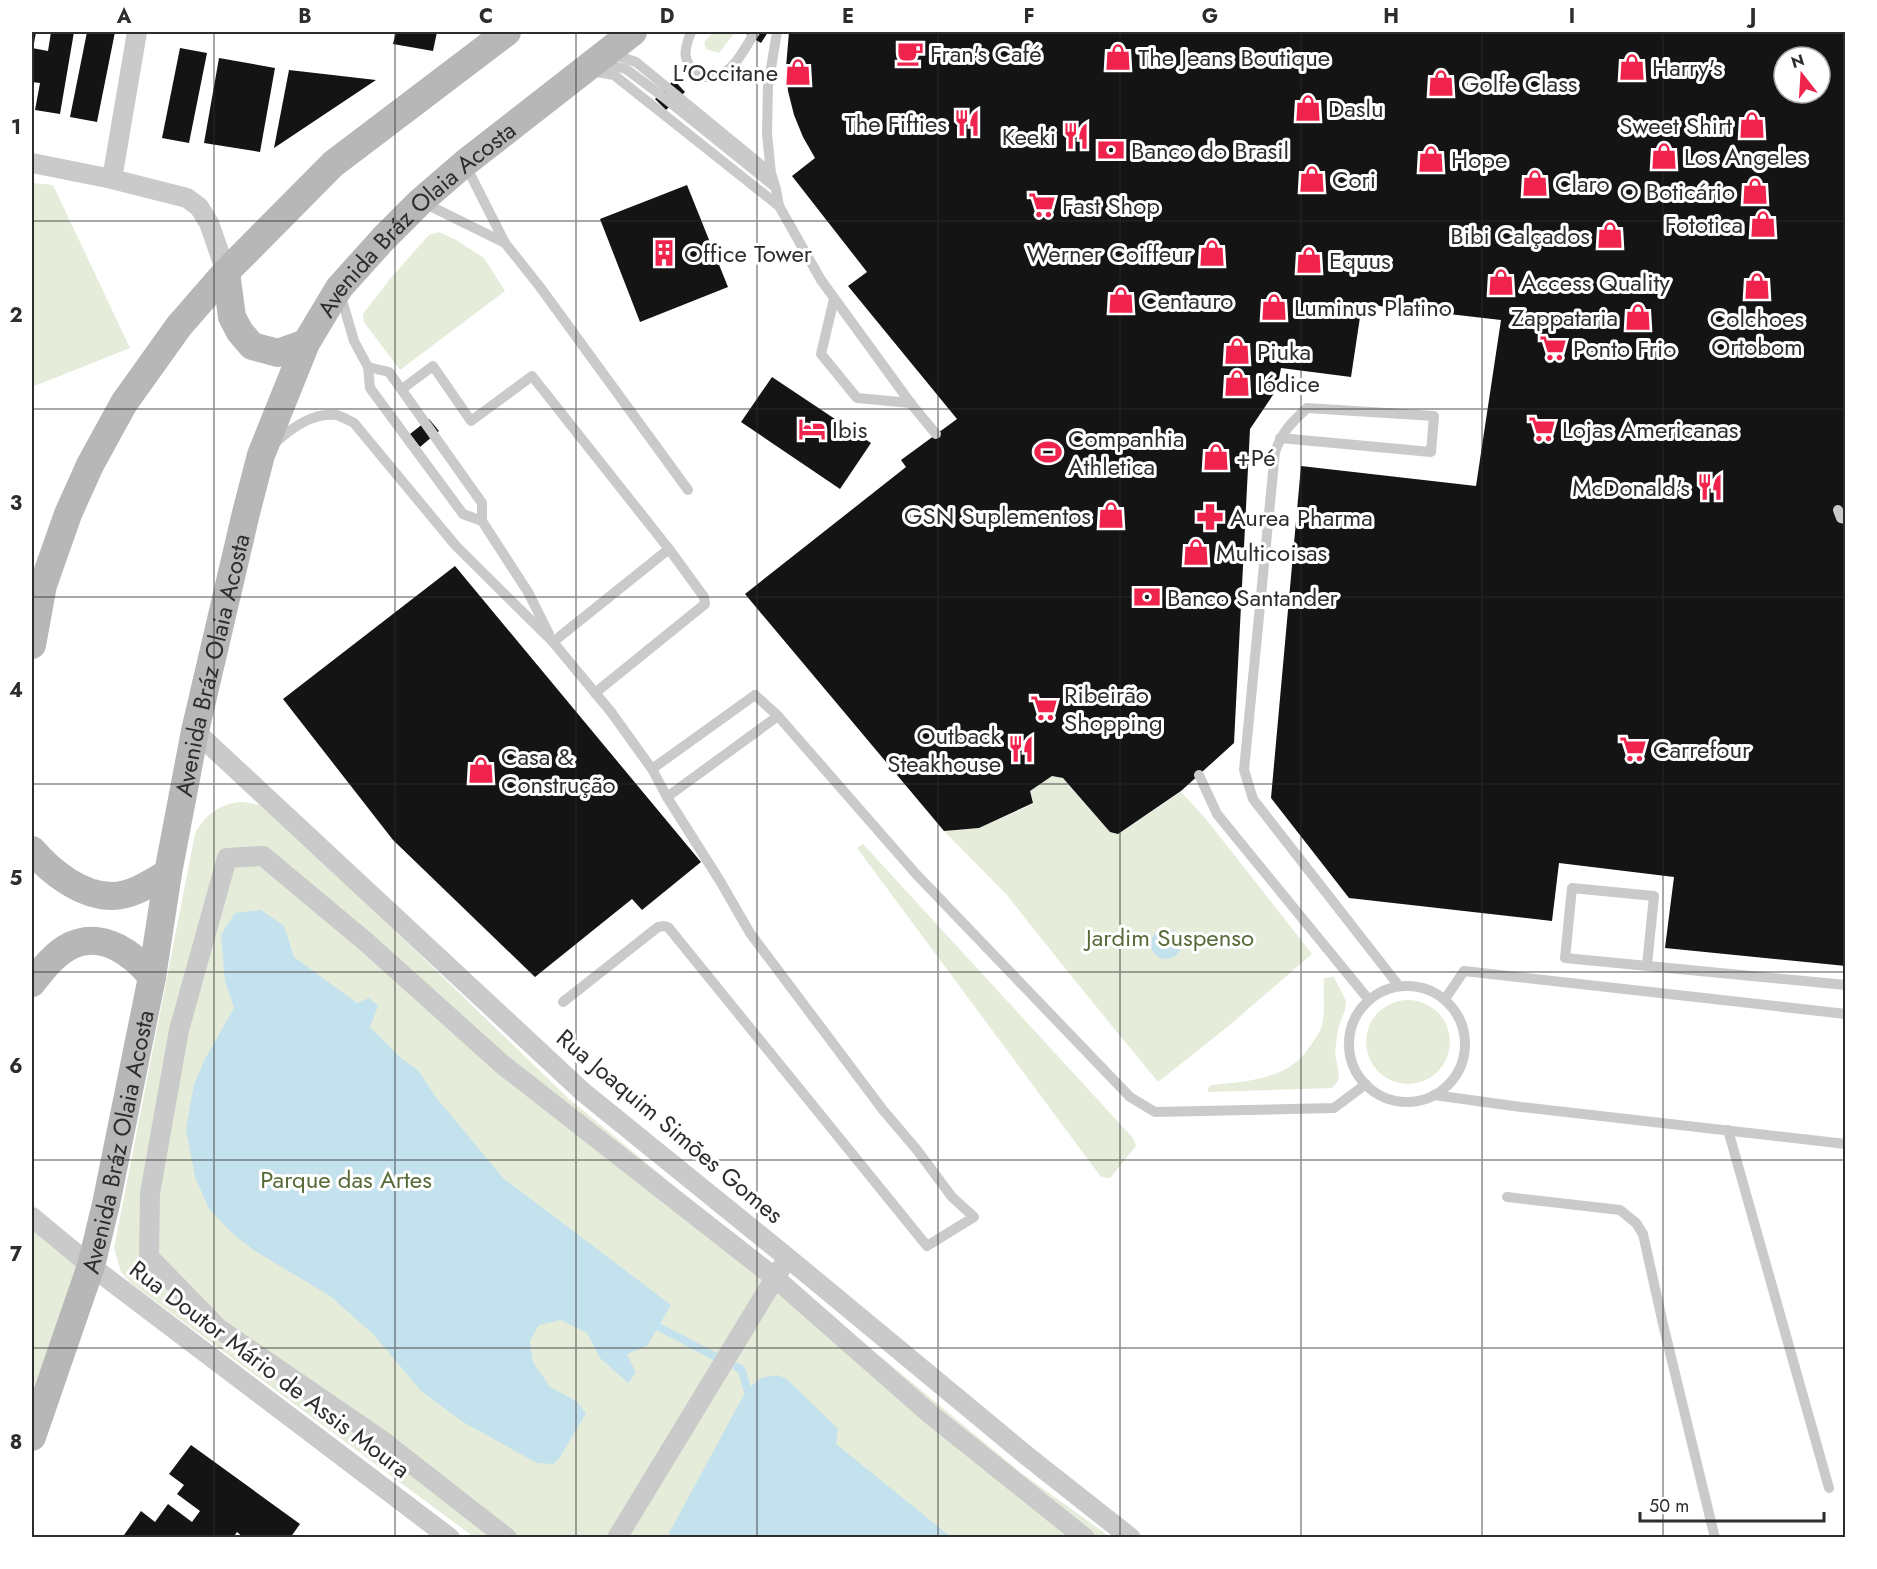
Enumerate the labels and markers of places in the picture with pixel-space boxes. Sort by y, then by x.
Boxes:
place label: Fran's Café [930,36,1042,71]
cafe icon: Fran's Café [895,38,925,68]
place label: The Jeans Boutique [1138,40,1330,75]
shop icon: The Jeans Boutique [1103,42,1133,72]
place label: Harry's [1652,50,1723,85]
shop icon: Harry's [1617,52,1647,82]
place label: L'Occitane [673,55,778,90]
shop icon: L'Occitane [783,57,813,87]
place label: Golfe Class [1461,66,1578,101]
shop icon: Golfe Class [1426,68,1456,98]
place label: Daslu [1328,91,1384,126]
shop icon: Daslu [1293,93,1323,123]
place label: The Fifties [845,106,947,141]
restaurant icon: The Fifties [952,108,982,138]
place label: Sweet Shirt [1619,108,1732,143]
shop icon: Sweet Shirt [1737,110,1767,140]
place label: Keeki [1002,119,1056,154]
restaurant icon: Keeki [1061,121,1091,151]
place label: Banco do Brasil [1131,133,1289,168]
bank icon: Banco do Brasil [1096,135,1126,165]
place label: Los Angeles [1684,139,1807,174]
shop icon: Los Angeles [1649,141,1679,171]
place label: Hope [1451,142,1507,177]
shop icon: Hope [1416,144,1446,174]
place label: Cori [1332,162,1376,197]
shop icon: Cori [1297,164,1327,194]
place label: Claro [1555,166,1609,201]
shop icon: Claro [1520,168,1550,198]
place label: O Boticário [1620,174,1735,209]
shop icon: O Boticário [1740,176,1770,206]
place label: Fast Shop [1062,188,1160,223]
supermarket icon: Fast Shop [1027,190,1057,220]
place label: Fototica [1665,207,1743,242]
shop icon: Fototica [1748,209,1778,239]
place label: Bibi Calçados [1450,218,1590,253]
shop icon: Bibi Calçados [1595,220,1625,250]
place label: Office Tower [684,236,813,271]
place label: Werner Coiffeur [1026,236,1193,271]
building icon: Office Tower [649,238,679,268]
shop icon: Werner Coiffeur [1197,238,1227,268]
place label: Equus [1329,243,1391,278]
shop icon: Equus [1294,245,1324,275]
place label: Access Quality [1521,265,1670,300]
shop icon: Access Quality [1486,267,1516,297]
shop icon: Colchoes Ortobom [1742,271,1772,301]
place label: Centauro [1141,283,1233,318]
shop icon: Centauro [1106,285,1136,315]
place label: Luminus Platino [1294,290,1452,325]
shop icon: Luminus Platino [1259,292,1289,322]
place label: Zappataria [1511,300,1618,335]
place label: Colchoes Ortobom [1710,301,1804,364]
shop icon: Zappataria [1623,302,1653,332]
place label: Ponto Frio [1573,331,1676,366]
supermarket icon: Ponto Frio [1538,333,1568,363]
place label: Piuka [1257,334,1311,369]
shop icon: Piuka [1222,336,1252,366]
place label: Iódice [1257,366,1320,401]
shop icon: Iódice [1222,368,1252,398]
place label: Ibis [832,412,867,447]
place label: Lojas Americanas [1562,412,1739,447]
hotel icon: Ibis [797,414,827,444]
supermarket icon: Lojas Americanas [1527,414,1557,444]
place label: Companhia Athletica [1068,421,1184,484]
sports icon: Companhia Athletica [1033,437,1063,467]
place label: +Pé [1236,440,1276,475]
shop icon: +Pé [1201,442,1231,472]
place label: McDonald's [1572,470,1690,505]
restaurant icon: McDonald's [1695,472,1725,502]
place label: GSN Suplementos [904,498,1091,533]
shop icon: GSN Suplementos [1096,500,1126,530]
place label: Aurea Pharma [1230,500,1373,535]
pharmacy icon: Aurea Pharma [1195,502,1225,532]
place label: Multicoisas [1216,535,1327,570]
shop icon: Multicoisas [1181,537,1211,567]
place label: Banco Santander [1167,580,1339,615]
bank icon: Banco Santander [1132,582,1162,612]
place label: Ribeirão Shopping [1064,677,1163,740]
supermarket icon: Ribeirão Shopping [1029,693,1059,723]
place label: Outback Steakhouse [887,718,1001,781]
place label: Carrefour [1653,732,1751,767]
restaurant icon: Outback Steakhouse [1006,734,1036,764]
supermarket icon: Carrefour [1618,734,1648,764]
place label: Casa & Construção [501,739,616,802]
shop icon: Casa & Construção [466,755,496,785]

